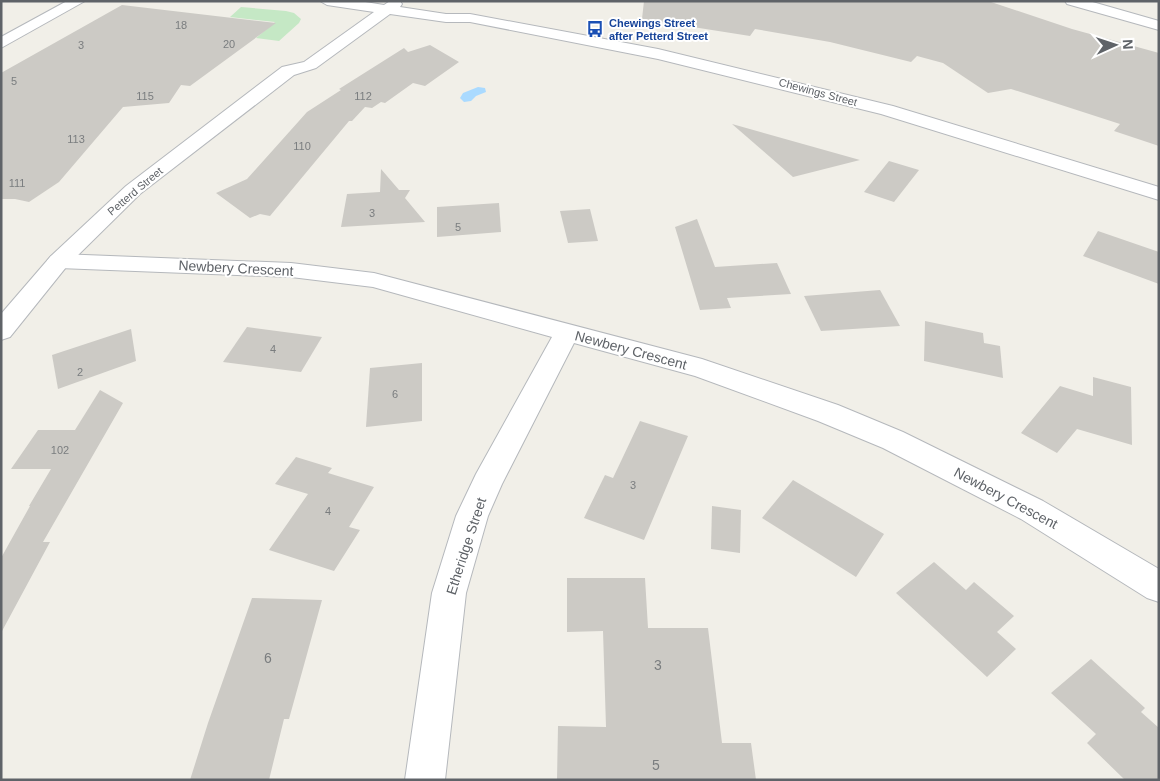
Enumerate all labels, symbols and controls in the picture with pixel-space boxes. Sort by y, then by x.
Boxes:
place label: Chewings Street after Petterd Street [609,17,708,42]
house number: 18 [175,19,187,31]
bus stop icon: Chewings Street after Petterd Street [585,19,605,39]
north arrow [1090,20,1140,70]
house number: 20 [223,38,235,50]
house number: 3 [78,39,84,51]
text: N [1120,39,1136,50]
house number: 5 [11,75,17,87]
street label: Chewings Street [777,76,859,108]
house number: 115 [136,90,154,102]
house number: 112 [354,90,372,102]
house number: 113 [67,133,85,145]
house number: 110 [293,140,311,152]
street label: Petterd Street [105,165,165,217]
house number: 111 [9,177,25,189]
house number: 3 [369,207,375,219]
house number: 5 [455,221,461,233]
street label: Newbery Crescent [178,257,294,279]
street label: Newbery Crescent [573,327,689,373]
house number: 4 [270,343,276,355]
house number: 2 [77,366,83,378]
house number: 6 [392,388,398,400]
house number: 102 [51,444,69,456]
street label: Newbery Crescent [951,464,1061,532]
house number: 3 [630,479,636,491]
street label: Etheridge Street [443,495,489,597]
house number: 4 [325,505,331,517]
house number: 6 [264,650,272,666]
house number: 3 [654,657,662,673]
house number: 5 [652,757,660,773]

